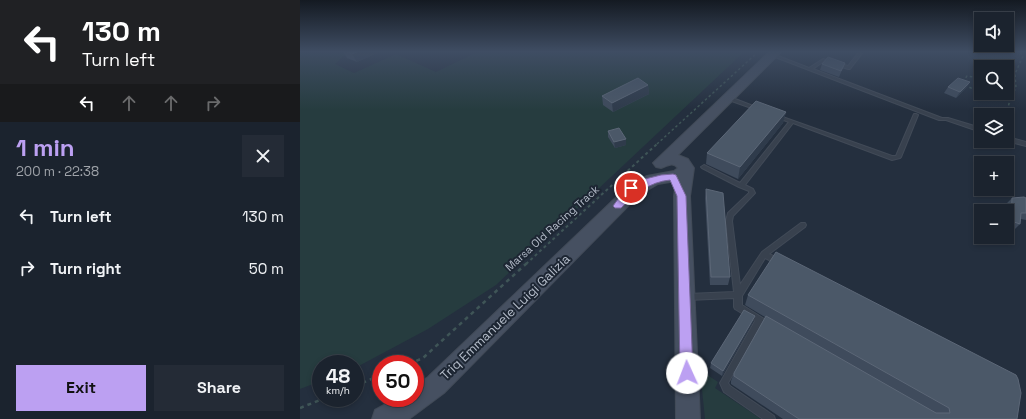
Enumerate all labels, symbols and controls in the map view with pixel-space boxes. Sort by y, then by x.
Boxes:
map controls [974,12,1014,244]
button: sound [974,12,1014,52]
text: 130 m [82,13,161,49]
icon: left [16,16,68,68]
text: Turn left [82,48,155,71]
button: search [974,60,1014,100]
icon: left [76,92,98,114]
icon: ahead [118,92,140,114]
icon: ahead [160,92,182,114]
icon: right [202,92,224,114]
button: layers [974,108,1014,148]
text: 1 min [16,132,75,163]
button: close [242,135,284,177]
button: + [974,156,1014,196]
text: 200 m · 22:38 [16,163,99,180]
pin [614,171,648,205]
icon: arrive [620,177,642,199]
street label: Marsa Old Racing Track [502,182,602,274]
button: − [974,204,1014,244]
icon: left [16,205,38,227]
text: Turn left [50,207,112,226]
text: 130 m [242,207,284,226]
street label: Triq Emmanuele Luigi Galizia [436,250,574,384]
icon: right [16,257,38,279]
text: Turn right [50,259,121,278]
text: 50 m [249,259,284,278]
position arrow [666,352,708,394]
speed limit sign: 50 [372,355,424,407]
text: 48 [326,363,350,389]
button: Exit [16,365,146,411]
button: Share [154,365,284,411]
text: km/h [326,384,350,397]

